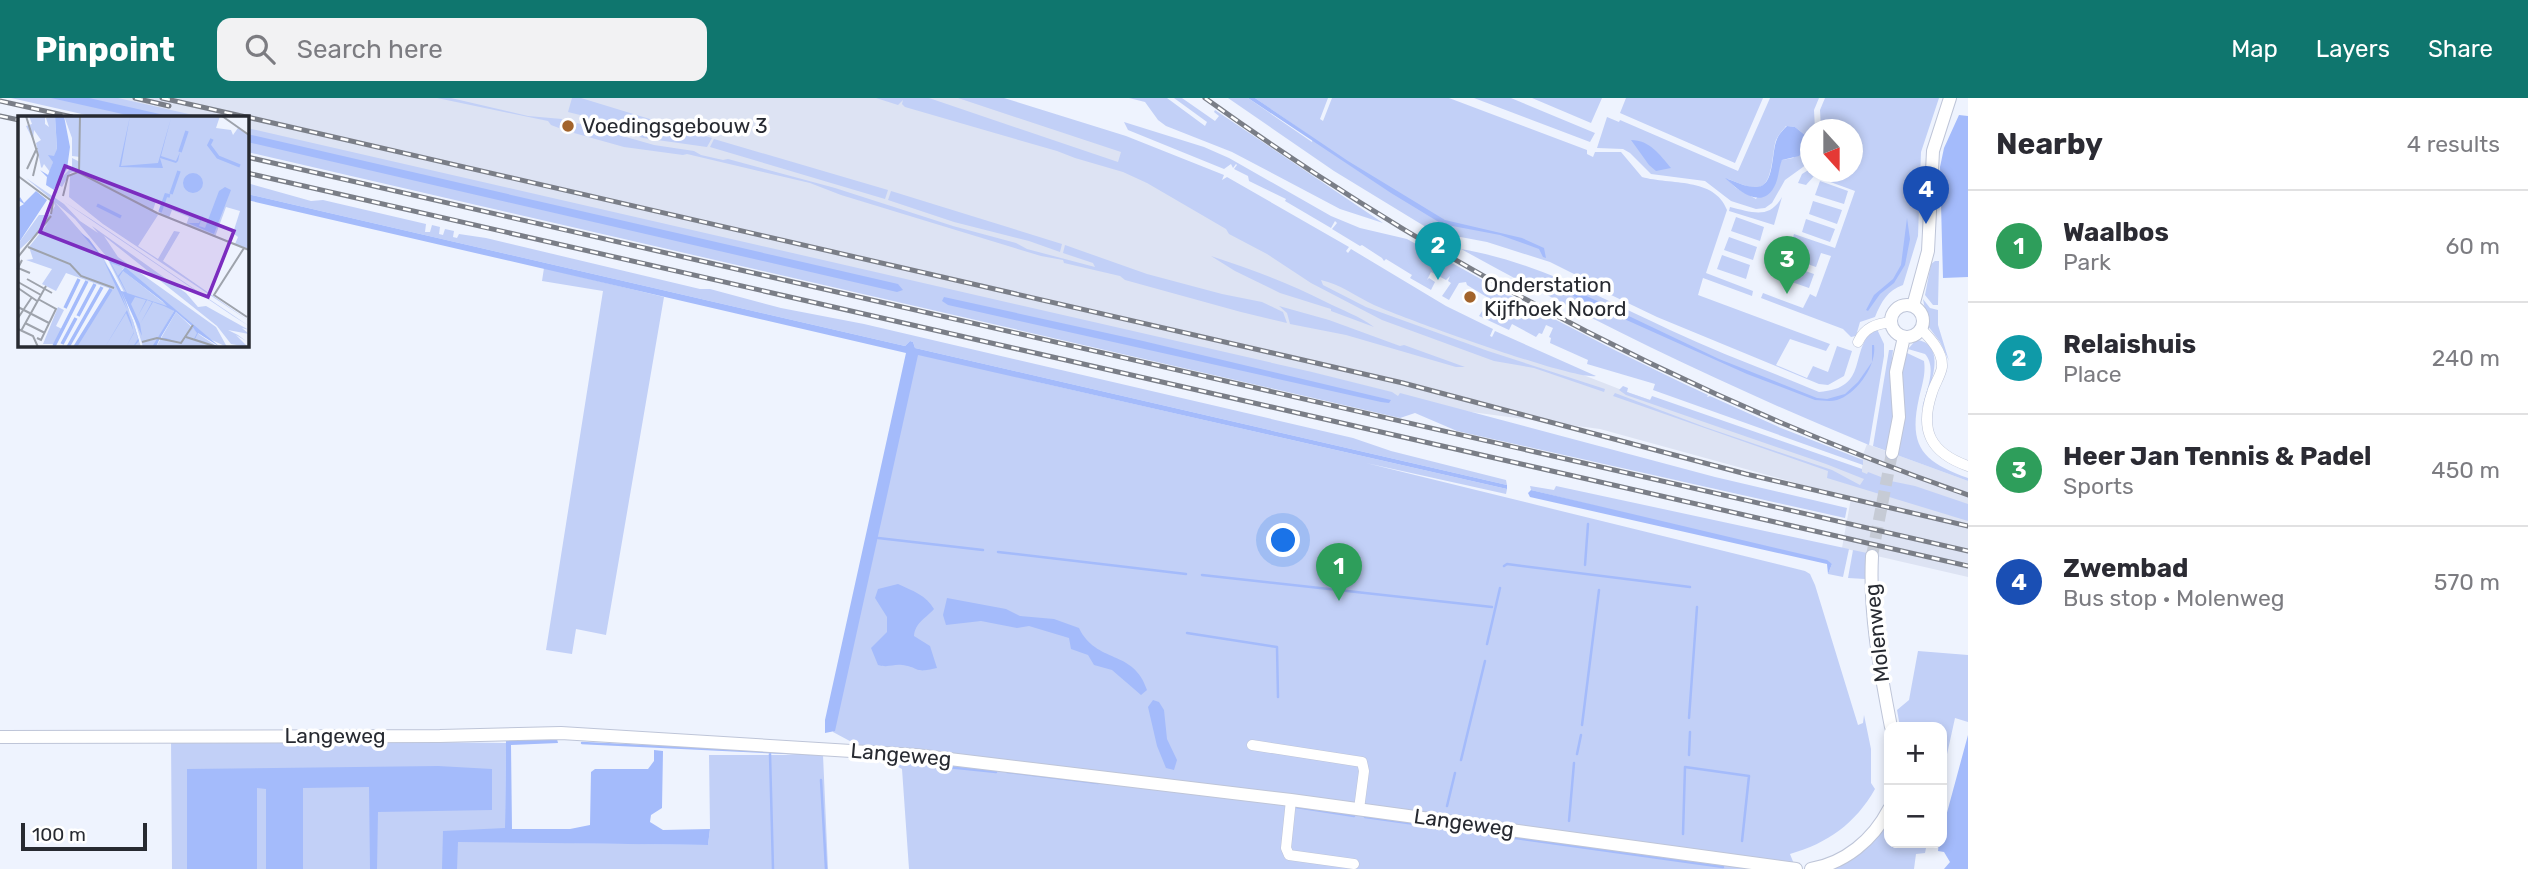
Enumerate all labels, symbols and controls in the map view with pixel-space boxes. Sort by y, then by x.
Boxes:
search box [217,18,707,81]
text: Pinpoint [35,30,175,69]
icon: search [241,30,279,68]
text: Search here [297,34,443,65]
text: Map [2231,35,2278,63]
text: Layers [2316,35,2390,63]
text: Share [2428,35,2493,63]
place label: Voedingsgebouw 3 [582,113,768,138]
inset map [18,116,248,346]
marker: Voedingsgebouw 3 [560,118,576,134]
north arrow [1800,119,1863,182]
text: Nearby [1996,126,2103,162]
text: 4 results [2407,130,2500,158]
pin: 4 [1903,166,1949,224]
text: Waalbos [2063,217,2169,248]
pin: 2 [1415,222,1461,280]
text: 1 [2013,232,2025,260]
text: 60 m [2445,232,2500,260]
pin: 3 [1764,236,1810,294]
text: Park [2063,248,2111,276]
place label: Onderstation Kijfhoek Noord [1484,272,1626,321]
marker: Onderstation Kijfhoek Noord [1462,289,1478,305]
text: Relaishuis [2063,329,2196,360]
text: 2 [2012,344,2026,372]
text: 240 m [2432,344,2500,372]
text: Place [2063,360,2122,388]
text: Heer Jan Tennis & Padel [2063,441,2372,472]
text: 3 [2011,456,2027,484]
text: 450 m [2431,456,2500,484]
text: Sports [2063,472,2134,500]
your location [1266,523,1300,557]
pin: 1 [1316,543,1362,601]
text: Zwembad [2063,553,2188,584]
text: 4 [2011,568,2027,596]
text: 570 m [2434,568,2500,596]
street label: Molenweg [1859,583,1894,684]
text: Bus stop · Molenweg [2063,584,2285,612]
map controls [1884,722,1947,848]
button: + [1884,722,1947,785]
street label: Langeweg [285,723,386,748]
street label: Langeweg [850,738,952,771]
button: − [1884,785,1947,848]
street label: Langeweg [1412,803,1516,842]
scale bar [21,820,147,852]
text: 100 m [32,823,86,846]

